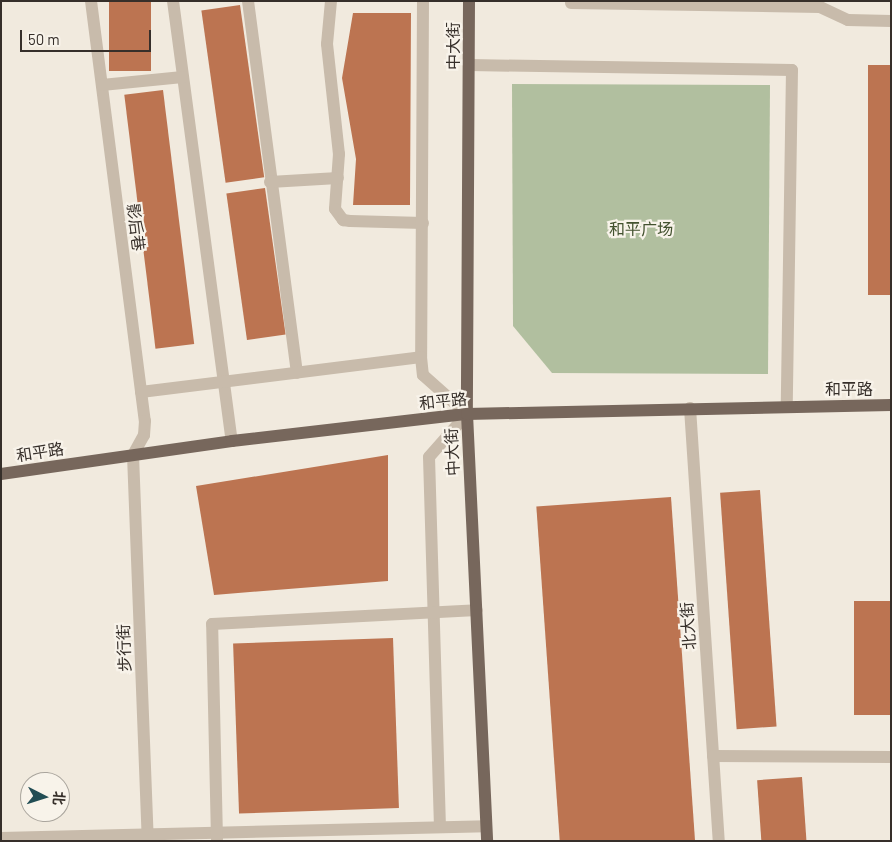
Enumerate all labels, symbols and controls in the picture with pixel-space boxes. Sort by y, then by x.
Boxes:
scale bar [22,20,154,52]
street label: 中大街 [443,22,463,70]
text: 50 m [28,30,60,48]
street label: 影后巷 [124,202,148,252]
park label: 和平广场 [609,219,673,239]
street label: 和平路 [825,379,873,399]
street label: 和平路 [418,389,468,413]
street label: 中大街 [441,428,463,476]
street label: 和平路 [15,439,65,465]
street label: 北大街 [677,601,699,651]
street label: 步行街 [114,624,134,672]
north arrow [20,772,70,822]
text: 北 [50,791,69,806]

